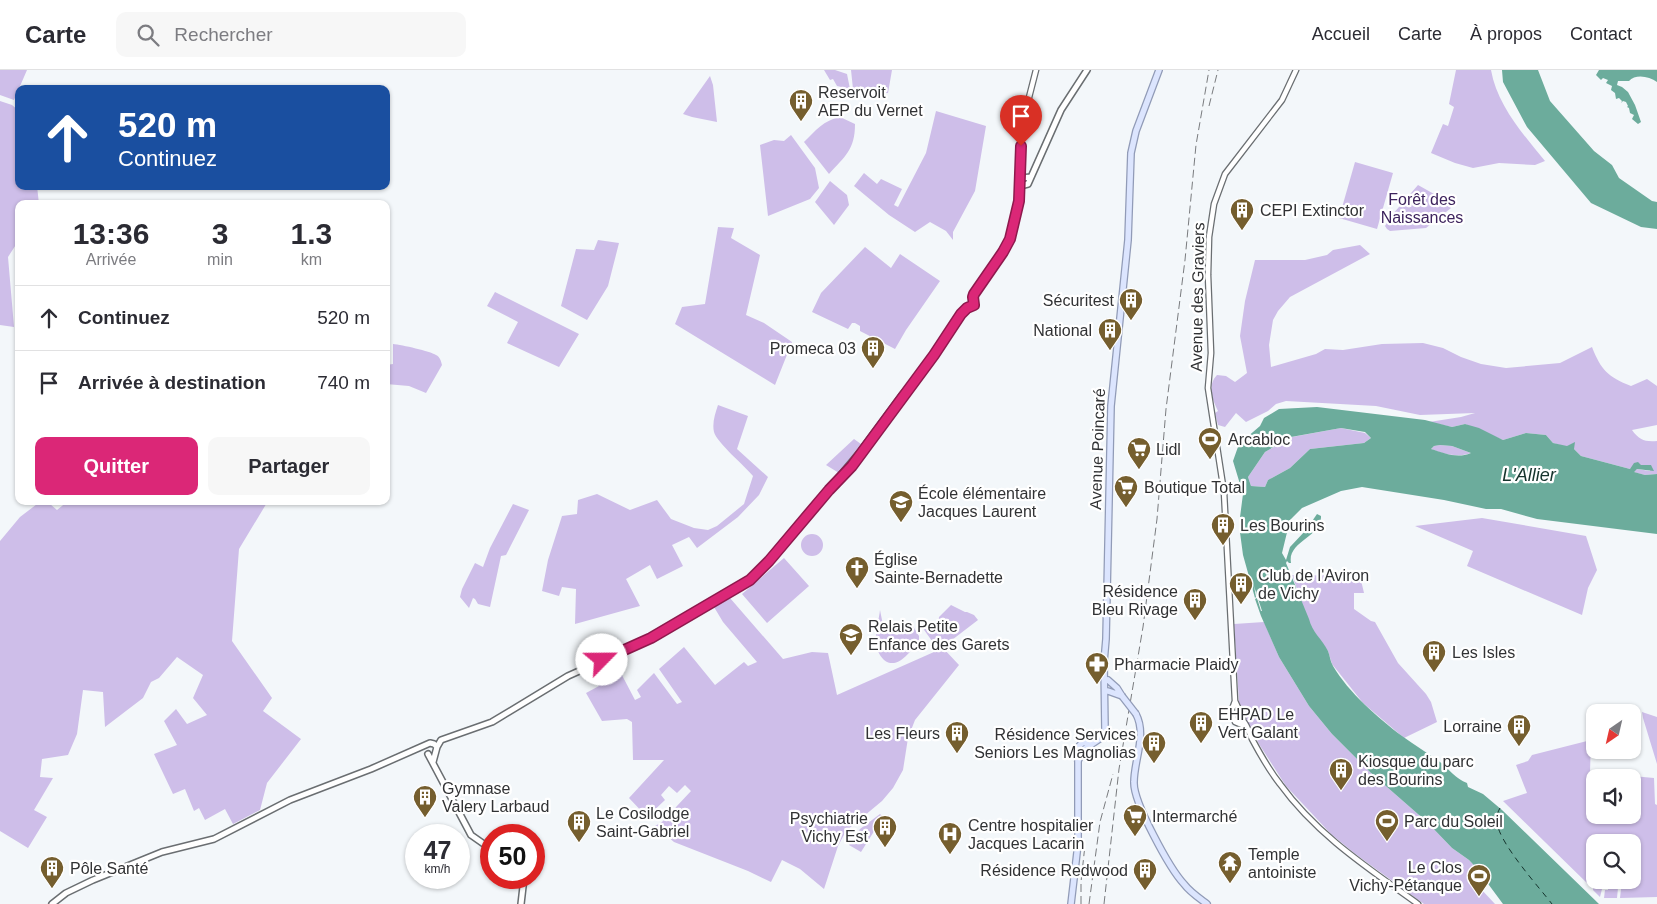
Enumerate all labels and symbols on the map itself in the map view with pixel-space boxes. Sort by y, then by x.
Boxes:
place label: Reservoit AEP du Vernet [818,84,923,119]
building icon: Reservoit AEP du Vernet [788,88,814,122]
pin [1000,95,1042,146]
park label: Forêt des Naissances [1381,191,1463,226]
building icon: CEPI Extinctor [1229,197,1255,231]
place label: CEPI Extinctor [1260,202,1365,219]
street label: Avenue des Graviers [1188,222,1207,372]
building icon: Sécuritest [1118,287,1144,321]
place label: Sécuritest [1043,292,1115,309]
building icon: National [1097,317,1123,351]
place label: National [1033,322,1092,339]
building icon: Promeca 03 [860,335,886,369]
place label: Promeca 03 [770,340,856,357]
street label: Avenue Poincaré [1087,388,1108,510]
sports icon: Arcabloc [1197,426,1223,460]
place label: Arcabloc [1228,431,1290,448]
supermarket icon: Lidl [1126,436,1152,470]
place label: Lidl [1156,441,1181,458]
water label: L'Allier [1502,465,1557,485]
supermarket icon: Boutique Total [1113,474,1139,508]
place label: Boutique Total [1144,479,1245,496]
place label: École élémentaire Jacques Laurent [918,484,1046,520]
school or university icon: École élémentaire Jacques Laurent [888,489,914,523]
building icon: Les Bourins [1210,512,1236,546]
place label: Les Bourins [1240,517,1325,534]
place label: Église Sainte-Bernadette [874,550,1003,586]
church icon: Église Sainte-Bernadette [844,555,870,589]
place label: Club de l'Aviron de Vichy [1258,567,1369,602]
building icon: Club de l'Aviron de Vichy [1228,571,1254,605]
place label: Résidence Bleu Rivage [1092,583,1178,618]
building icon: Résidence Bleu Rivage [1182,587,1208,621]
place label: Relais Petite Enfance des Garets [868,618,1009,653]
school or university icon: Relais Petite Enfance des Garets [838,622,864,656]
position arrow [575,633,627,685]
building icon: Les Isles [1421,639,1447,673]
place label: Les Isles [1452,644,1515,661]
pharmacy icon: Pharmacie Plaidy [1084,651,1110,685]
place label: Pharmacie Plaidy [1114,656,1239,673]
north arrow [1586,704,1641,759]
place label: EHPAD Le Vert Galant [1218,706,1299,741]
building icon: EHPAD Le Vert Galant [1188,710,1214,744]
building icon: Lorraine [1506,713,1532,747]
place label: Lorraine [1443,718,1502,735]
building icon: Les Fleurs [944,720,970,754]
place label: Les Fleurs [865,725,940,742]
place label: Résidence Services Seniors Les Magnolias [974,726,1136,761]
building icon: Résidence Services Seniors Les Magnolias [1141,730,1167,764]
place label: Kiosque du parc des Bourins [1358,753,1474,788]
building icon: Kiosque du parc des Bourins [1328,757,1354,791]
place label: Gymnase Valery Larbaud [442,780,549,815]
building icon: Gymnase Valery Larbaud [412,784,438,818]
supermarket icon: Intermarché [1122,803,1148,837]
place label: Le Cosilodge Saint-Gabriel [596,805,690,840]
place label: Intermarché [1152,808,1237,825]
sports icon: Parc du Soleil [1374,808,1400,842]
building icon: Le Cosilodge Saint-Gabriel [566,809,592,843]
place label: Psychiatrie Vichy Est [790,810,869,845]
place label: Parc du Soleil [1404,813,1503,830]
building icon: Psychiatrie Vichy Est [872,814,898,848]
place label: Centre hospitalier Jacques Lacarin [968,817,1094,852]
hospital icon: Centre hospitalier Jacques Lacarin [937,821,963,855]
speed limit sign: 50 [480,824,545,889]
place label: Temple antoiniste [1248,846,1317,881]
temple icon: Temple antoiniste [1217,850,1243,884]
building icon: Pôle Santé [39,855,65,889]
building icon: Résidence Redwood [1132,857,1158,891]
place label: Le Clos Vichy-Pétanque [1349,859,1462,894]
place label: Pôle Santé [70,860,148,877]
place label: Résidence Redwood [980,862,1128,879]
sports icon: Le Clos Vichy-Pétanque [1466,863,1492,897]

